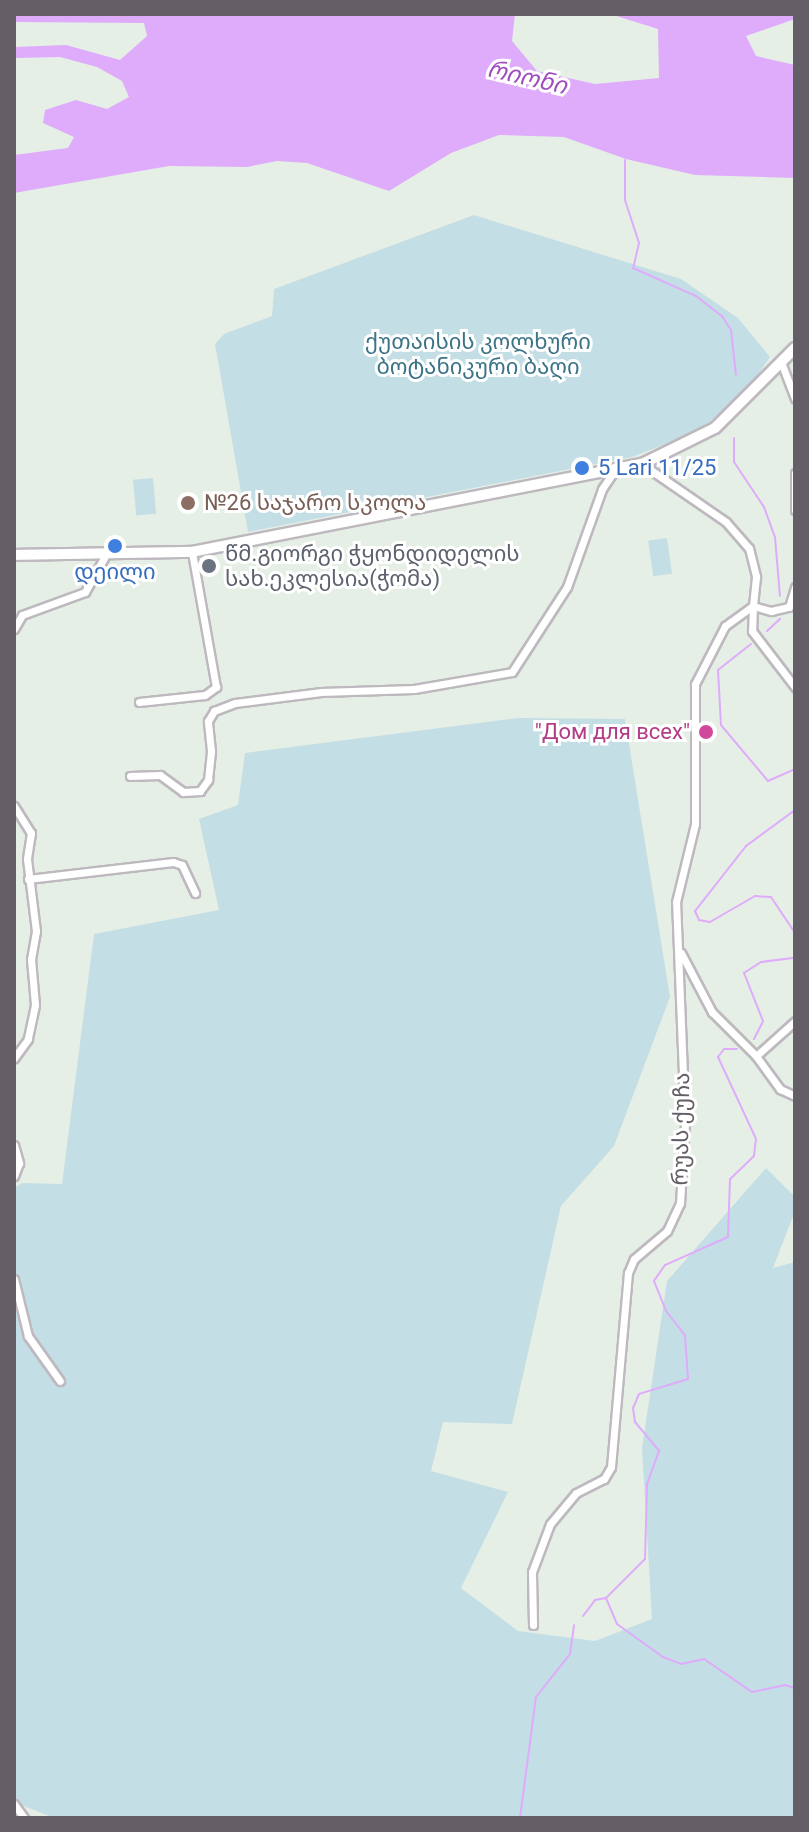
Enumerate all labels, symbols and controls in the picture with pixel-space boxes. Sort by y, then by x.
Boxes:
water label: რიონი [484,55,570,101]
park label: ქუთაისის კოლხური ბოტანიკური ბაღი [365,328,591,380]
place label: 5 Lari 11/25 [598,455,716,481]
marker: 5 Lari 11/25 [573,459,591,477]
place label: №26 საჯარო სკოლა [204,490,426,516]
marker: №26 საჯარო სკოლა [179,494,197,512]
marker: დეილი [106,537,124,555]
place label: წმ.გიორგი ჭყონდიდელის სახ.ეკლესია(ჭომა) [225,540,520,592]
marker: წმ.გიორგი ჭყონდიდელის სახ.ეკლესია(ჭომა) [200,557,218,575]
place label: დეილი [74,559,156,585]
place label: "Дом для всех" [535,719,690,745]
marker: "Дом для всех" [697,723,715,741]
street label: რუას ქუჩა [667,1072,695,1186]

